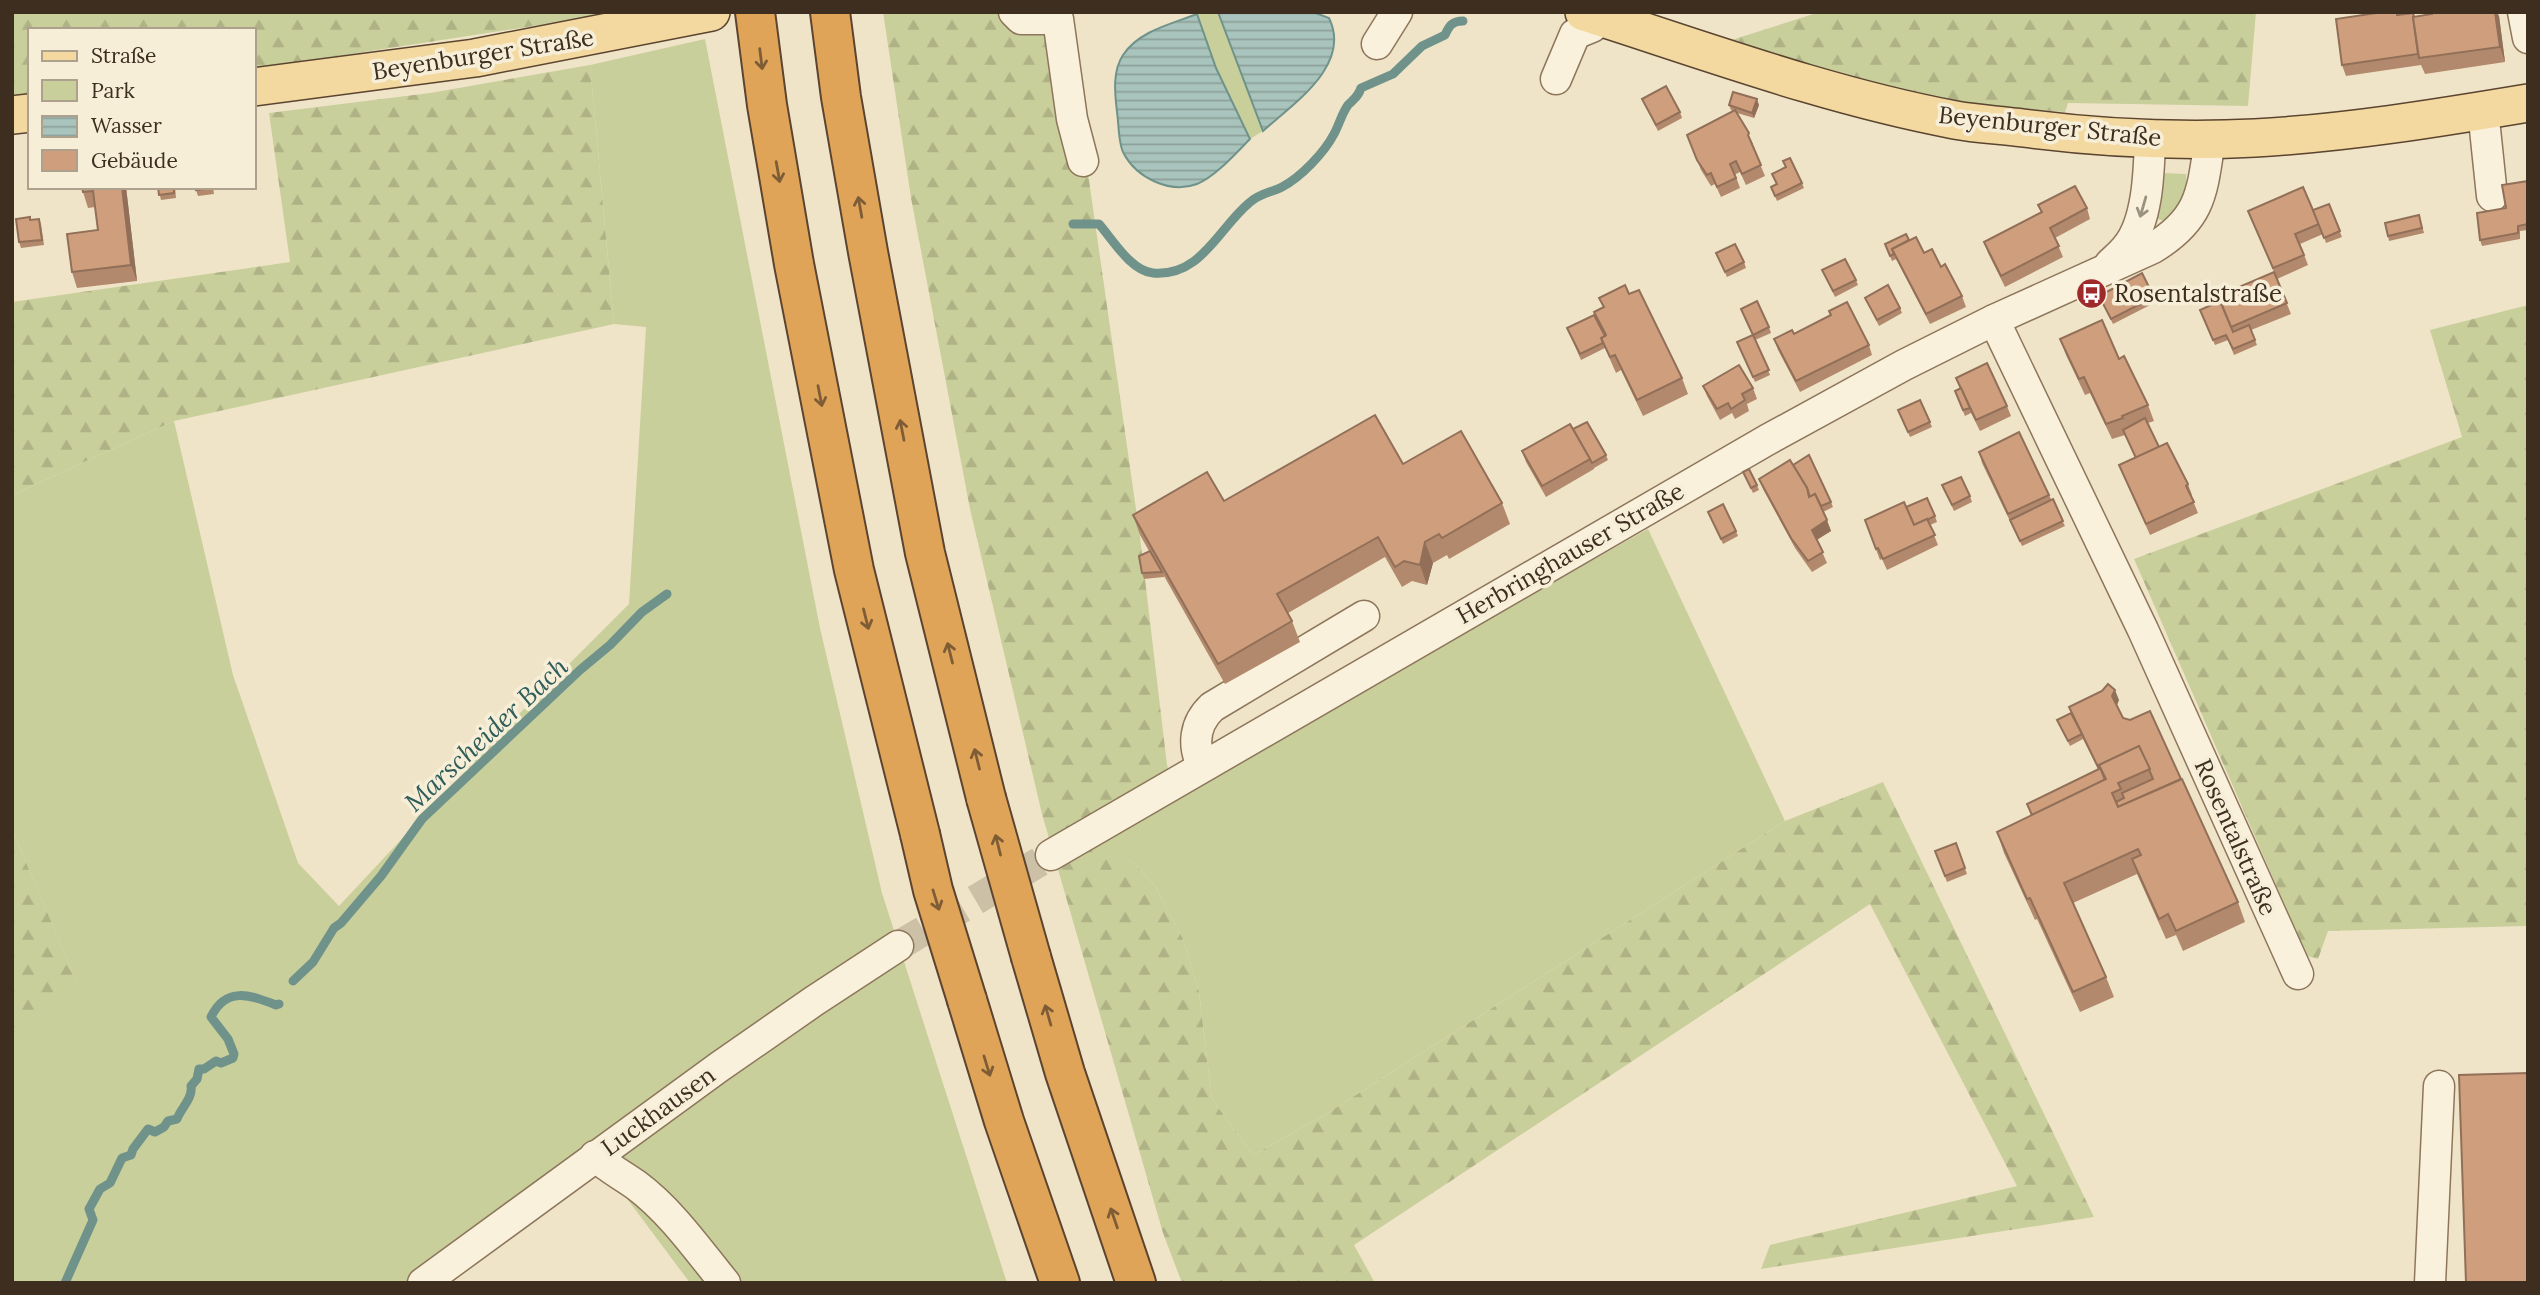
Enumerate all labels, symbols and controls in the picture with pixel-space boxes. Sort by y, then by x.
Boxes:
street label: Beyenburger Straße [370,21,596,87]
legend [28,28,256,189]
text: Straße [91,42,156,69]
one-way arrow [755,47,768,70]
text: Park [91,77,135,104]
street label: Beyenburger Straße [1937,99,2163,153]
text: Wasser [91,112,162,139]
text: Gebäude [91,147,178,174]
one-way arrow [772,161,785,183]
one-way arrow [853,196,866,219]
one-way arrow [2136,196,2149,218]
bus stop icon: Rosentalstraße [2074,276,2108,310]
place label: Rosentalstraße [2114,278,2282,309]
one-way arrow [813,384,827,407]
one-way arrow [895,419,908,442]
street label: Herbringhauser Straße [1451,475,1689,631]
one-way arrow [860,607,873,630]
one-way arrow [943,642,956,665]
water label: Marscheider Bach [397,650,575,818]
one-way arrow [970,748,983,770]
street label: Rosentalstraße [2188,754,2284,920]
one-way arrow [991,834,1004,857]
one-way arrow [931,889,944,911]
one-way arrow [1040,1004,1053,1026]
one-way arrow [981,1054,994,1076]
street label: Luckhausen [595,1059,721,1163]
one-way arrow [1107,1208,1119,1230]

